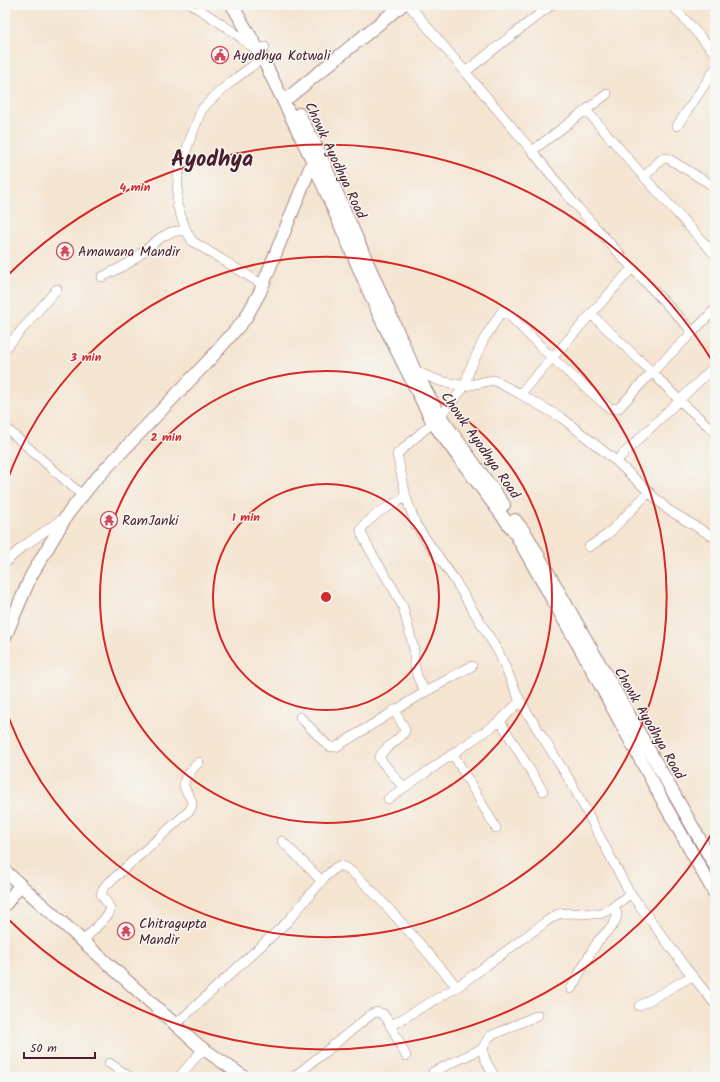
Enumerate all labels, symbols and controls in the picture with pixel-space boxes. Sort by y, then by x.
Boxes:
public building icon: Ayodhya Kotwali [210,45,230,65]
place label: Ayodhya Kotwali [233,45,331,67]
street label: Chowk Ayodhya Road [298,98,372,223]
district label: Ayodhya [171,143,253,178]
text: 4 min [120,178,151,197]
temple icon: Amawana Mandir [55,241,75,261]
place label: Amawana Mandir [78,241,181,263]
text: 3 min [70,348,102,367]
street label: Chowk Ayodhya Road [435,387,526,505]
text: 2 min [150,428,182,447]
text: 1 min [232,508,260,527]
temple icon: RamJanki [99,510,119,530]
place label: RamJanki [122,510,179,532]
centre of rings [319,590,333,604]
street label: Chowk Ayodhya Road [608,663,691,785]
place label: Chitragupta Mandir [139,913,207,951]
temple icon: Chitragupta Mandir [116,921,136,941]
scale bar [24,1034,95,1060]
text: 50 m [30,1039,57,1058]

